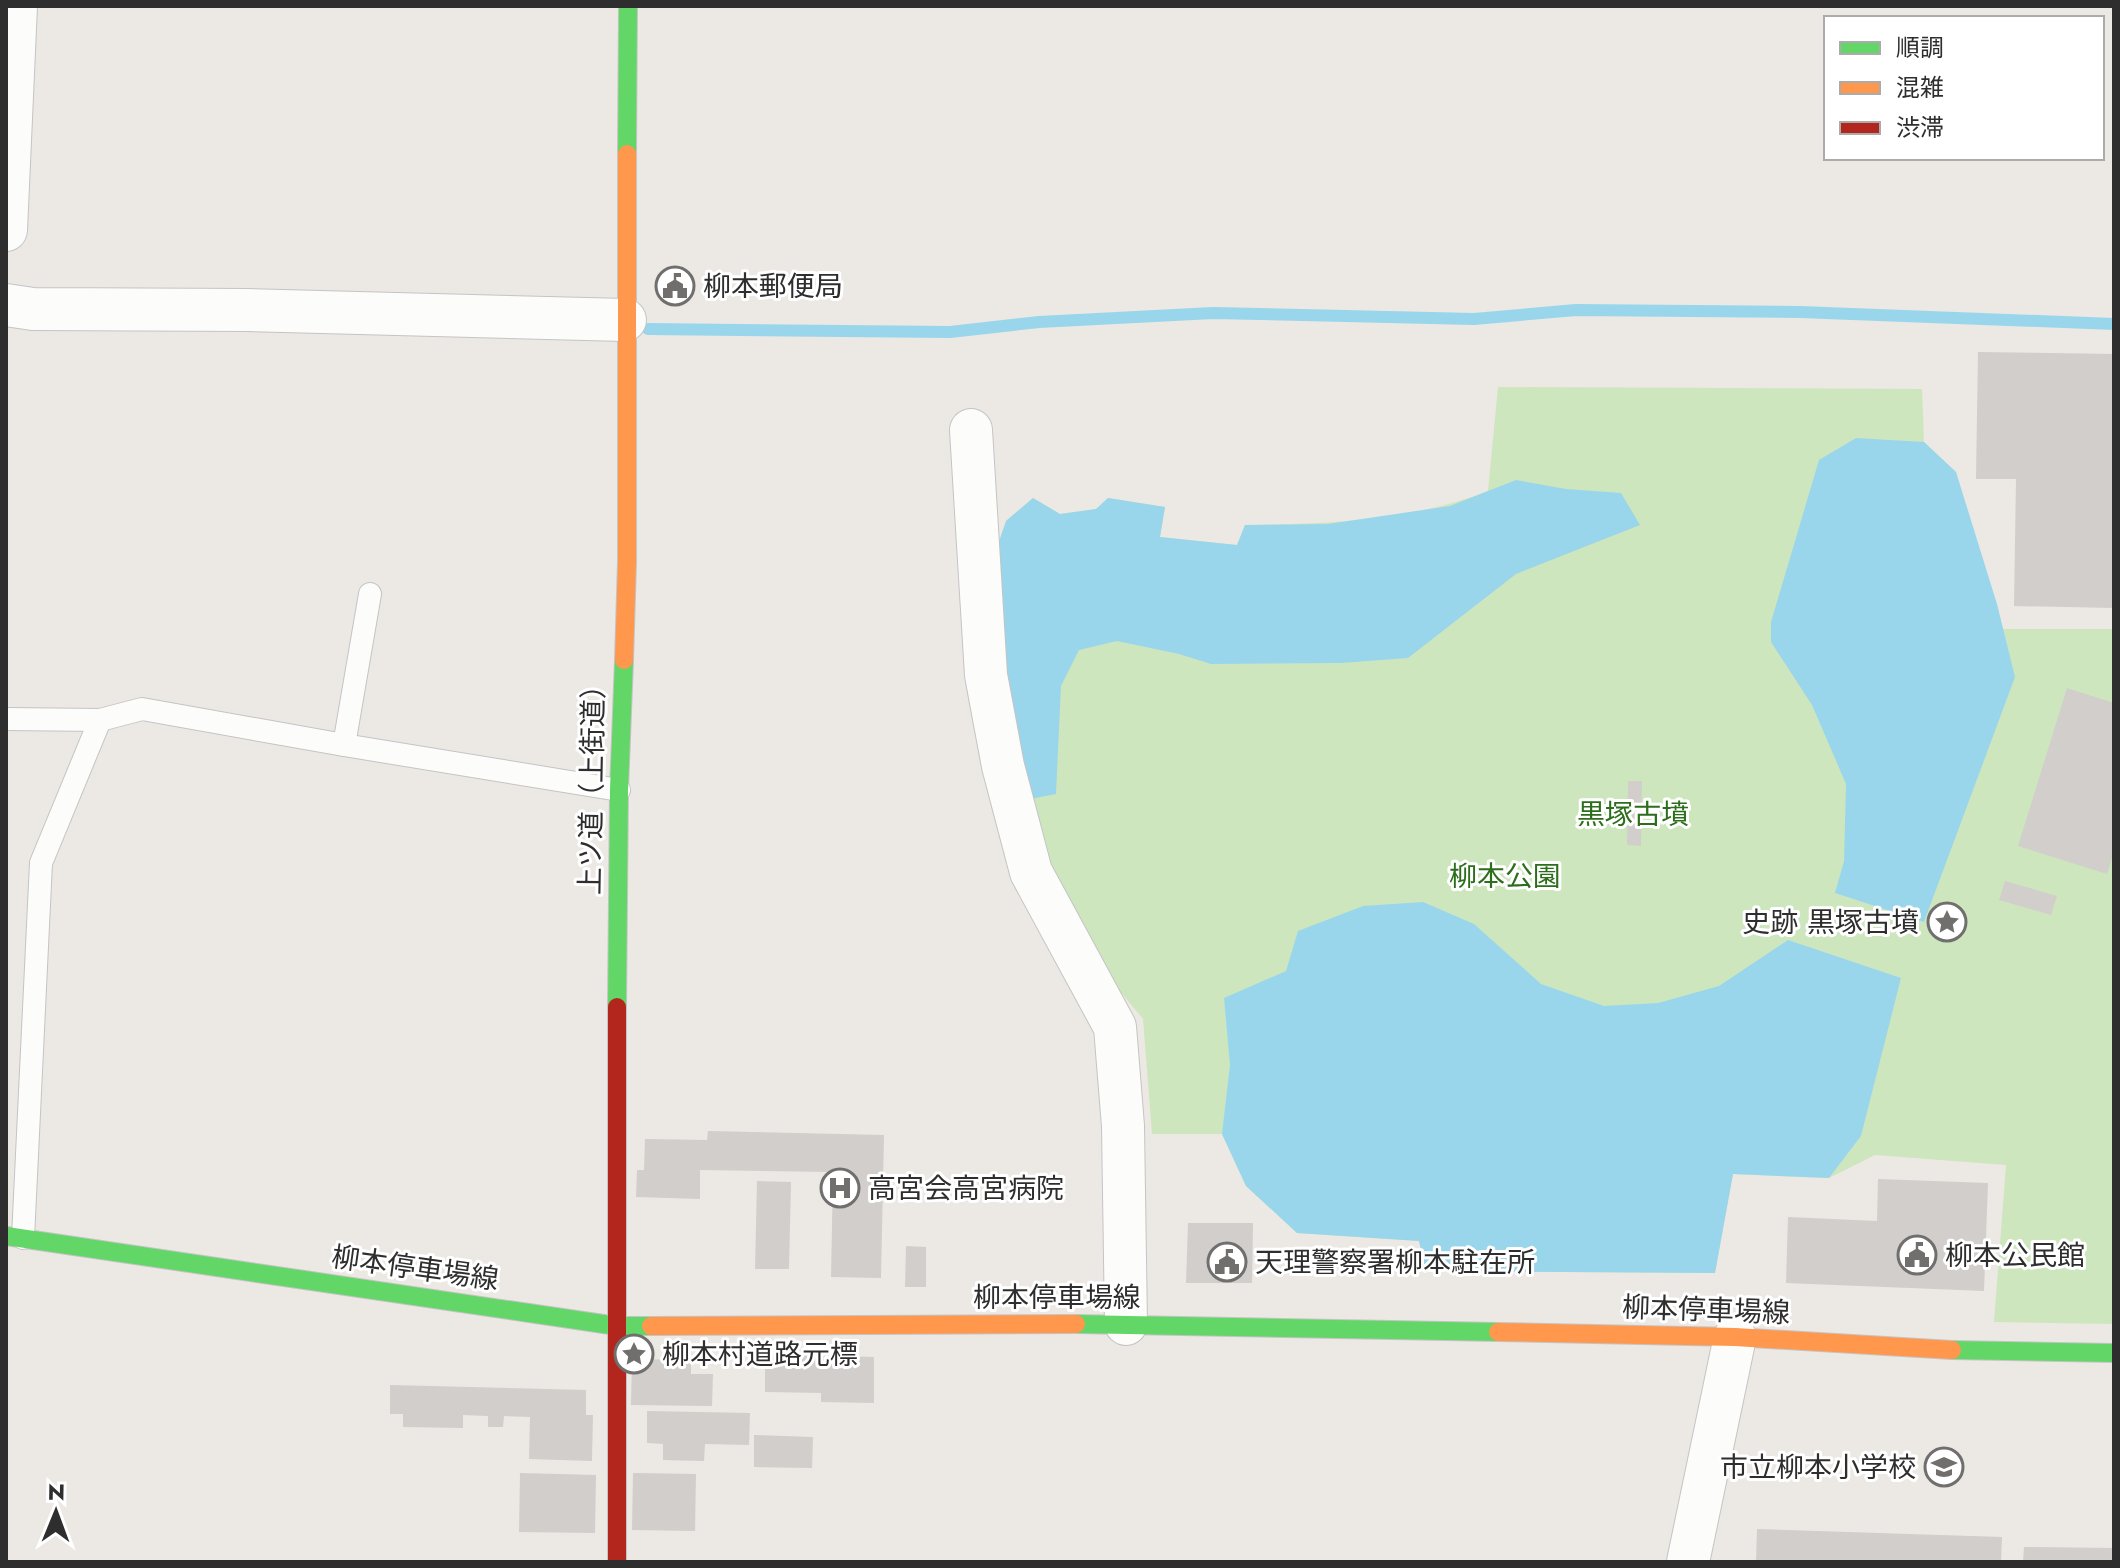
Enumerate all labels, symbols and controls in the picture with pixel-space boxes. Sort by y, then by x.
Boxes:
legend [1824,16,2104,160]
text: 順調 [1896,30,1944,65]
text: 混雑 [1896,70,1944,105]
text: 渋滞 [1896,110,1944,145]
public building icon: 柳本郵便局 [654,265,696,307]
place label: 柳本郵便局 [703,266,843,307]
street label: 上ツ道（上街道） [570,671,614,895]
park label: 黒塚古墳 [1577,794,1689,835]
park label: 柳本公園 [1449,856,1561,897]
place icon: 史跡 黒塚古墳 [1926,901,1968,943]
place label: 史跡 黒塚古墳 [1743,902,1919,943]
hospital icon: 高宮会高宮病院 [819,1167,861,1209]
place label: 高宮会高宮病院 [868,1168,1064,1209]
public building icon: 柳本公民館 [1896,1234,1938,1276]
place label: 柳本公民館 [1945,1235,2085,1276]
street label: 柳本停車場線 [329,1236,501,1300]
public building icon: 天理警察署柳本駐在所 [1206,1241,1248,1283]
place label: 天理警察署柳本駐在所 [1255,1242,1535,1283]
street label: 柳本停車場線 [973,1277,1141,1318]
street label: 柳本停車場線 [1621,1287,1791,1333]
place icon: 柳本村道路元標 [613,1333,655,1375]
place label: 柳本村道路元標 [662,1334,858,1375]
school or university icon: 市立柳本小学校 [1923,1446,1965,1488]
place label: 市立柳本小学校 [1720,1447,1916,1488]
north arrow [16,1472,96,1552]
text: N [47,1476,65,1508]

